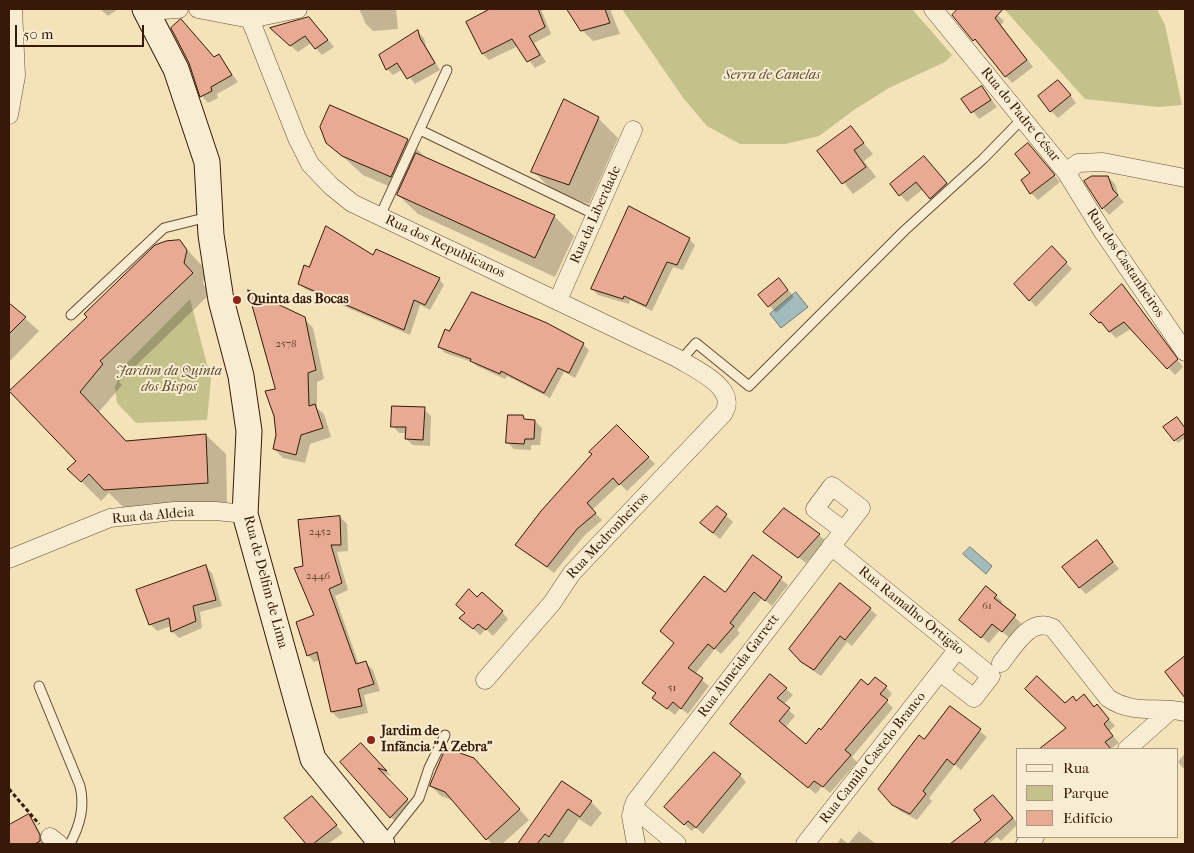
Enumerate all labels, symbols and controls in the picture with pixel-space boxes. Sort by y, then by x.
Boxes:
scale bar [18,15,146,47]
text: 50 m [23,25,53,43]
street label: Rua do Padre César [977,64,1063,166]
park label: Serra de Canelas [724,68,820,84]
street label: Rua da Liberdade [567,163,625,267]
street label: Rua dos Castanheiros [1082,205,1168,321]
street label: Rua dos Republicanos [382,212,508,282]
place label: Quinta das Bocas [247,292,349,308]
marker: Quinta das Bocas [231,294,243,306]
house number: 2578 [275,337,297,351]
park label: Jardim da Quinta dos Bispos [116,364,222,397]
street label: Rua Medronheiros [563,489,653,583]
street label: Rua da Aldeia [111,504,195,528]
street label: Rua de Delfim de Lima [239,514,291,650]
house number: 2452 [309,525,331,539]
street label: Rua Ramalho Ortigão [855,563,967,659]
house number: 2446 [306,569,330,583]
house number: 61 [982,599,992,613]
street label: Rua Almeida Garrett [695,611,783,721]
house number: 51 [668,681,676,695]
street label: Rua Camilo Castelo Branco [816,689,930,827]
place label: Jardim de Infãncia "A Zebra" [381,724,492,756]
marker: Jardim de Infãncia "A Zebra" [365,734,377,746]
legend [1016,748,1179,838]
text: Rua [1063,759,1089,777]
text: Parque [1063,784,1109,802]
text: Edifício [1063,809,1113,827]

